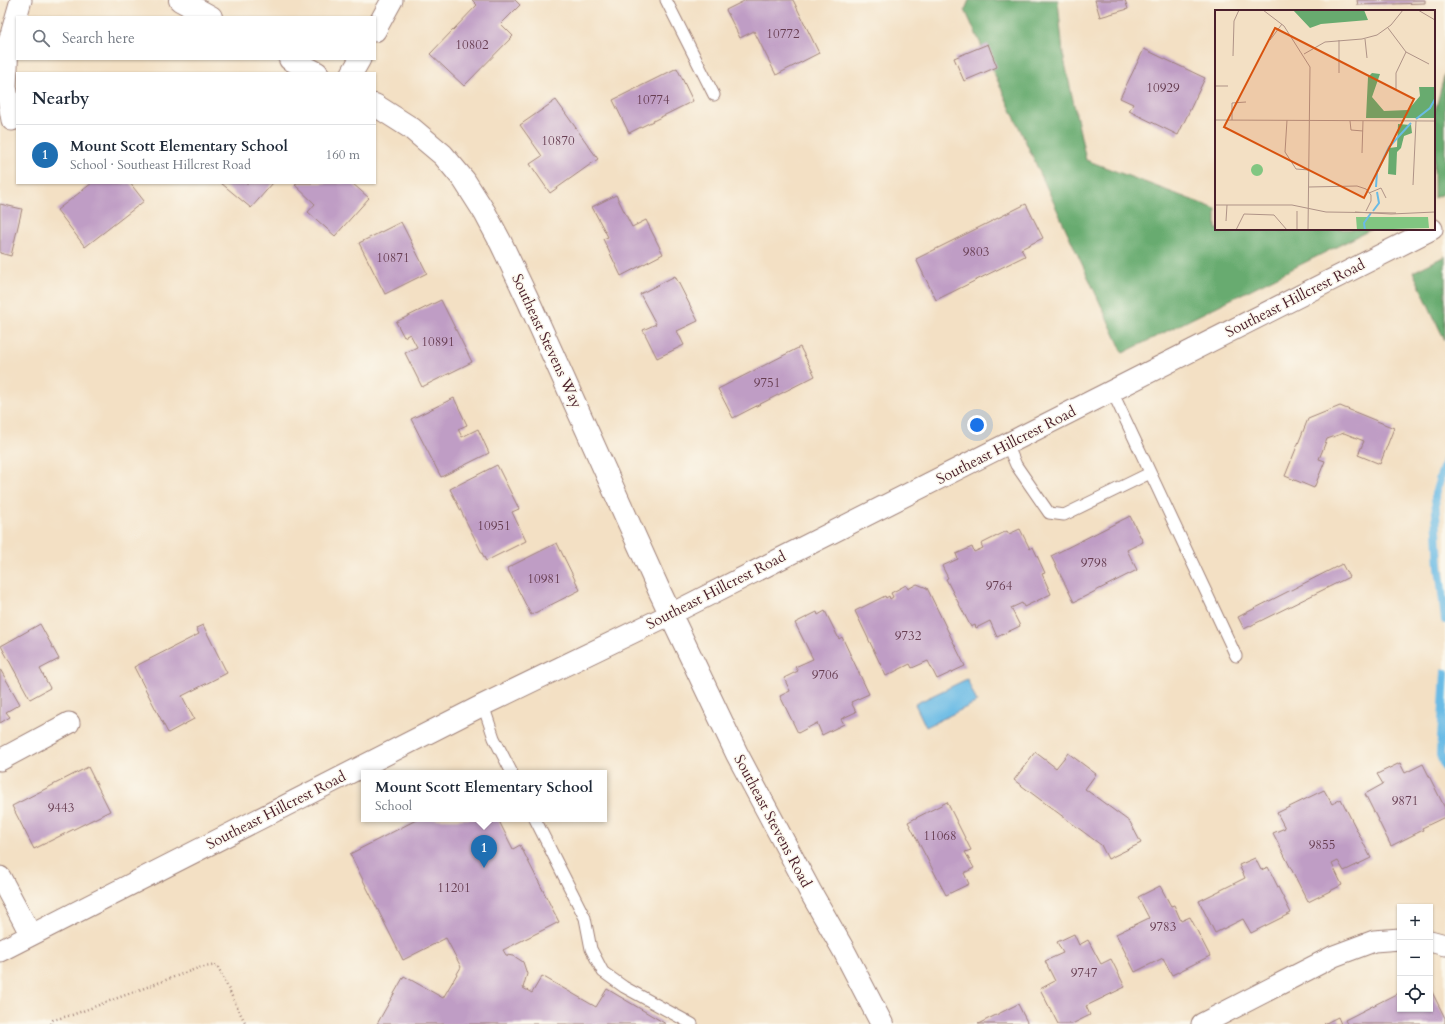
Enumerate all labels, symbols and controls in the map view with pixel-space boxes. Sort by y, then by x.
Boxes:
inset map [1215,10,1435,230]
search box [16,16,376,60]
house number: 10772 [766,25,800,43]
icon: search [30,27,52,49]
text: Search here [62,28,135,48]
house number: 10802 [455,36,489,54]
house number: 10929 [1146,79,1180,97]
text: Nearby [32,87,89,110]
house number: 10774 [636,91,670,109]
house number: 10870 [541,132,575,150]
text: Mount Scott Elementary School [70,136,288,156]
text: 1 [42,146,48,164]
text: 160 m [326,146,360,164]
text: School · Southeast Hillcrest Road [70,156,251,174]
house number: 9803 [963,243,989,261]
house number: 10871 [376,249,410,267]
street label: Southeast Hillcrest Road [1222,254,1368,342]
street label: Southeast Stevens Way [507,271,587,411]
house number: 10891 [421,333,455,351]
house number: 9751 [754,374,780,392]
street label: Southeast Hillcrest Road [933,401,1079,489]
your location [967,415,987,435]
house number: 10951 [477,517,511,535]
street label: Southeast Hillcrest Road [643,546,789,634]
house number: 9798 [1081,554,1107,572]
house number: 10981 [527,570,561,588]
house number: 9764 [986,577,1013,595]
house number: 9732 [895,627,922,645]
house number: 9706 [812,666,839,684]
street label: Southeast Stevens Road [729,751,817,891]
street label: Southeast Hillcrest Road [203,766,349,854]
popup [361,770,607,822]
text: Mount Scott Elementary School [375,777,593,797]
house number: 9871 [1392,792,1418,810]
text: School [375,797,412,815]
house number: 9443 [48,799,74,817]
house number: 11068 [923,827,957,845]
pin: 1 [471,835,497,868]
house number: 9855 [1309,836,1335,854]
house number: 11201 [437,879,471,897]
map controls [1397,904,1433,1012]
button: + [1397,904,1433,940]
house number: 9783 [1150,918,1176,936]
button: − [1397,940,1433,976]
house number: 9747 [1071,964,1098,982]
button: locate [1397,976,1433,1012]

